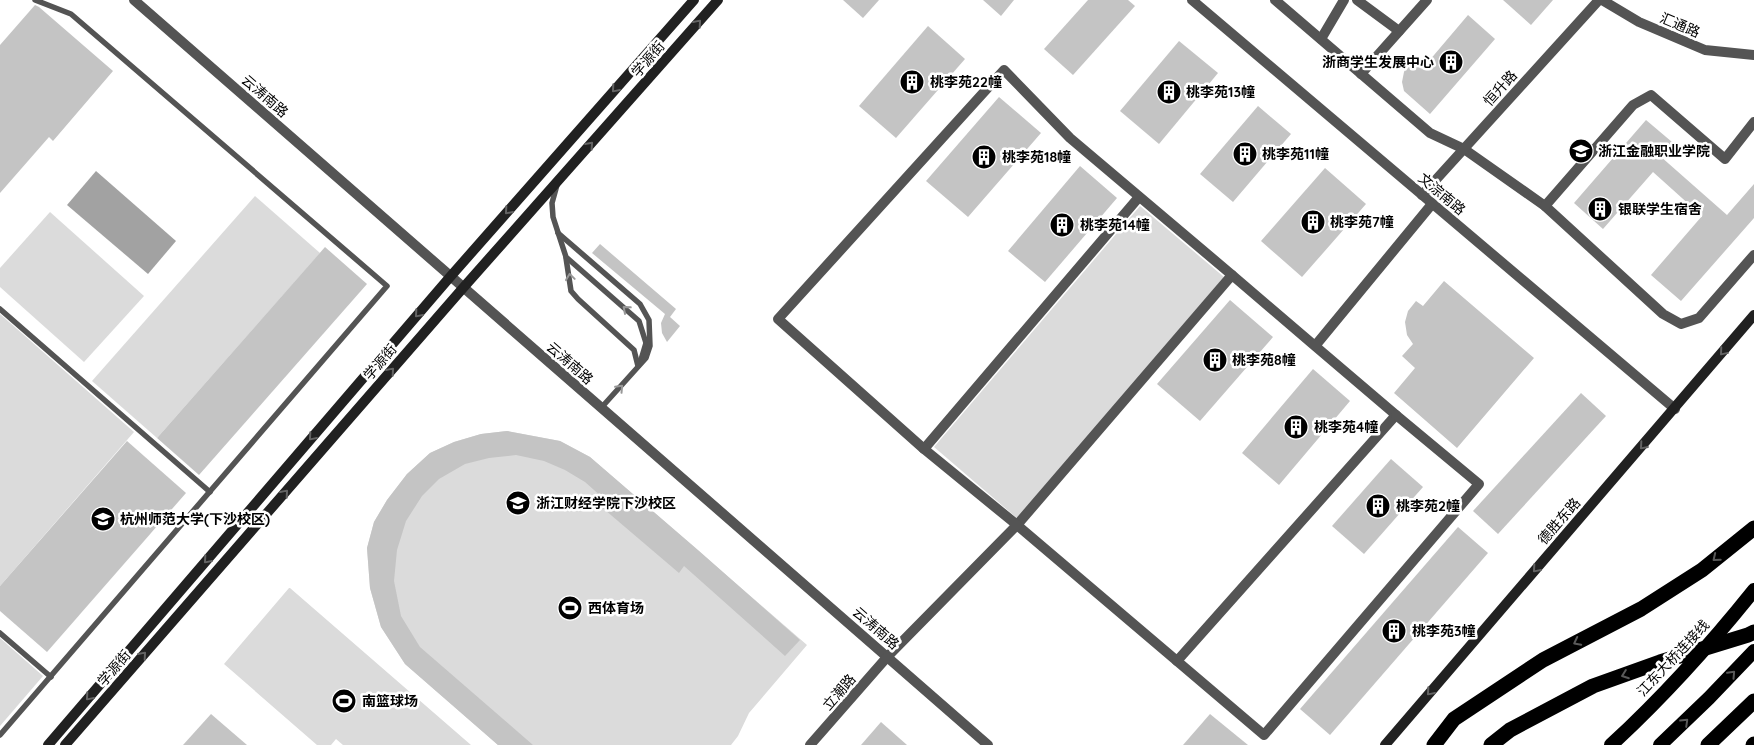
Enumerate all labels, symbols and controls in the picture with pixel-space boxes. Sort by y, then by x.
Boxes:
street label: 汇通路 [1657,9,1703,41]
one-way arrow [692,19,701,28]
street label: 学源街 [627,37,669,81]
building icon: 浙商学生发展中心 [1438,49,1464,75]
place label: 浙商学生发展中心 [1322,53,1434,71]
street label: 恒升路 [1479,66,1521,110]
building icon: 桃李苑22幢 [899,69,925,95]
street label: 云涛南路 [238,71,292,121]
place label: 桃李苑22幢 [930,73,1002,91]
building icon: 桃李苑13幢 [1156,79,1182,105]
one-way arrow [613,83,621,92]
place label: 桃李苑13幢 [1186,83,1255,101]
school or university icon: 浙江金融职业学院 [1568,138,1594,164]
one-way arrow [585,141,594,150]
building icon: 桃李苑11幢 [1232,141,1258,167]
place label: 浙江金融职业学院 [1598,142,1710,160]
building icon: 桃李苑18幢 [971,144,997,170]
place label: 桃李苑11幢 [1262,145,1329,163]
place label: 桃李苑18幢 [1002,148,1071,166]
street label: 文淙南路 [1415,169,1469,219]
building icon: 银联学生宿舍 [1587,196,1613,222]
place label: 银联学生宿舍 [1618,200,1702,218]
one-way arrow [505,205,514,214]
building icon: 桃李苑7幢 [1300,209,1326,235]
building icon: 桃李苑14幢 [1049,212,1075,238]
place label: 桃李苑7幢 [1330,213,1394,231]
place label: 桃李苑14幢 [1080,216,1150,234]
one-way arrow [565,273,576,281]
one-way arrow [622,306,631,315]
one-way arrow [415,308,424,317]
street label: 云涛南路 [543,338,597,388]
street label: 学源街 [359,340,401,384]
one-way arrow [1720,346,1728,355]
building icon: 桃李苑8幢 [1202,347,1228,373]
place label: 桃李苑8幢 [1232,351,1296,369]
one-way arrow [386,367,395,376]
one-way arrow [614,384,623,393]
building icon: 桃李苑4幢 [1283,414,1309,440]
place label: 桃李苑4幢 [1314,418,1378,436]
one-way arrow [310,431,318,440]
one-way arrow [1640,440,1648,449]
one-way arrow [279,490,288,499]
school or university icon: 浙江财经学院下沙校区 [505,490,531,516]
building icon: 桃李苑2幢 [1365,493,1391,519]
place label: 浙江财经学院下沙校区 [536,494,676,512]
street label: 德胜东路 [1534,494,1584,548]
place label: 桃李苑2幢 [1396,497,1460,515]
school or university icon: 杭州师范大学(下沙校区) [90,506,116,532]
place label: 杭州师范大学(下沙校区) [120,510,270,528]
one-way arrow [1713,553,1722,561]
one-way arrow [203,555,212,564]
one-way arrow [1534,563,1542,572]
sports icon: 西体育场 [557,595,583,621]
place label: 西体育场 [588,599,644,617]
street label: 云涛南路 [849,603,903,653]
street label: 江东大桥连接线 [1633,616,1713,700]
building icon: 桃李苑3幢 [1381,618,1407,644]
place label: 桃李苑3幢 [1412,622,1476,640]
one-way arrow [1574,636,1583,646]
street label: 学源街 [93,646,135,690]
one-way arrow [138,652,147,661]
one-way arrow [1621,669,1630,679]
street label: 立潮路 [818,670,860,714]
one-way arrow [1726,671,1735,680]
one-way arrow [1428,686,1436,695]
sports icon: 南篮球场 [331,688,357,714]
one-way arrow [87,691,95,700]
place label: 南篮球场 [362,692,418,710]
one-way arrow [1679,718,1688,727]

